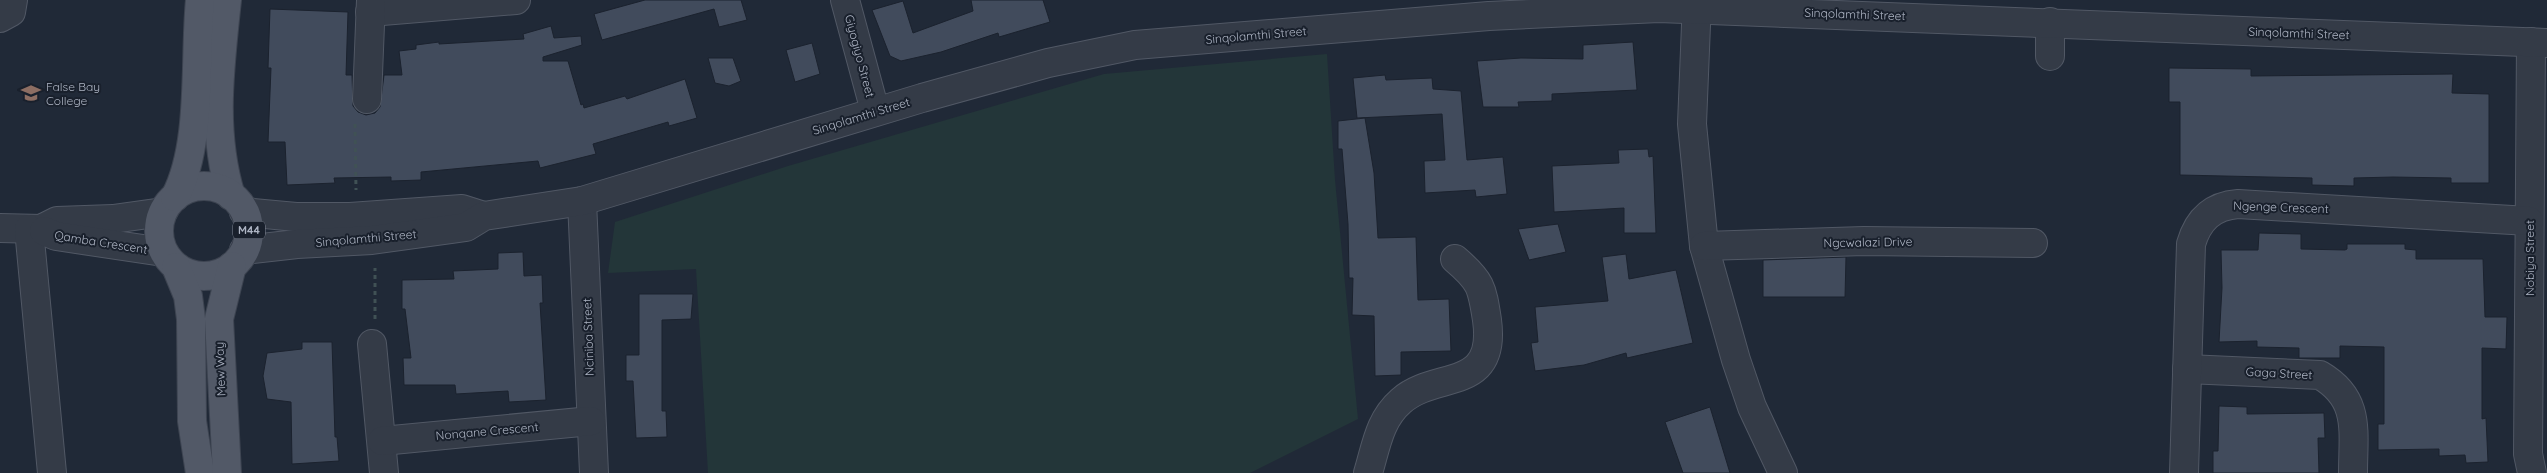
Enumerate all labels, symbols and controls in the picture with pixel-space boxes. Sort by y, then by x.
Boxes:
street label: Sinqolamthi Street [1804,5,1906,23]
street label: Giyogiyo Street [842,13,878,99]
street label: Sinqolamthi Street [1205,23,1307,47]
street label: Sinqolamthi Street [2248,24,2350,42]
place label: False Bay College [46,79,100,108]
school or university icon: False Bay College [20,82,42,104]
street label: Sinqolamthi Street [810,94,912,138]
street label: Ngenge Crescent [2233,198,2329,216]
street label: Nobiya Street [2522,220,2537,296]
road number: M44 [233,222,265,238]
street label: Sinqolamthi Street [315,226,417,250]
street label: Qamba Crescent [53,227,149,257]
street label: Ngcwalazi Drive [1823,234,1913,250]
street label: Nciniba Street [579,298,597,376]
street label: Mew Way [212,341,228,397]
street label: Gaga Street [2245,364,2313,382]
street label: Nonqane Crescent [435,419,539,443]

